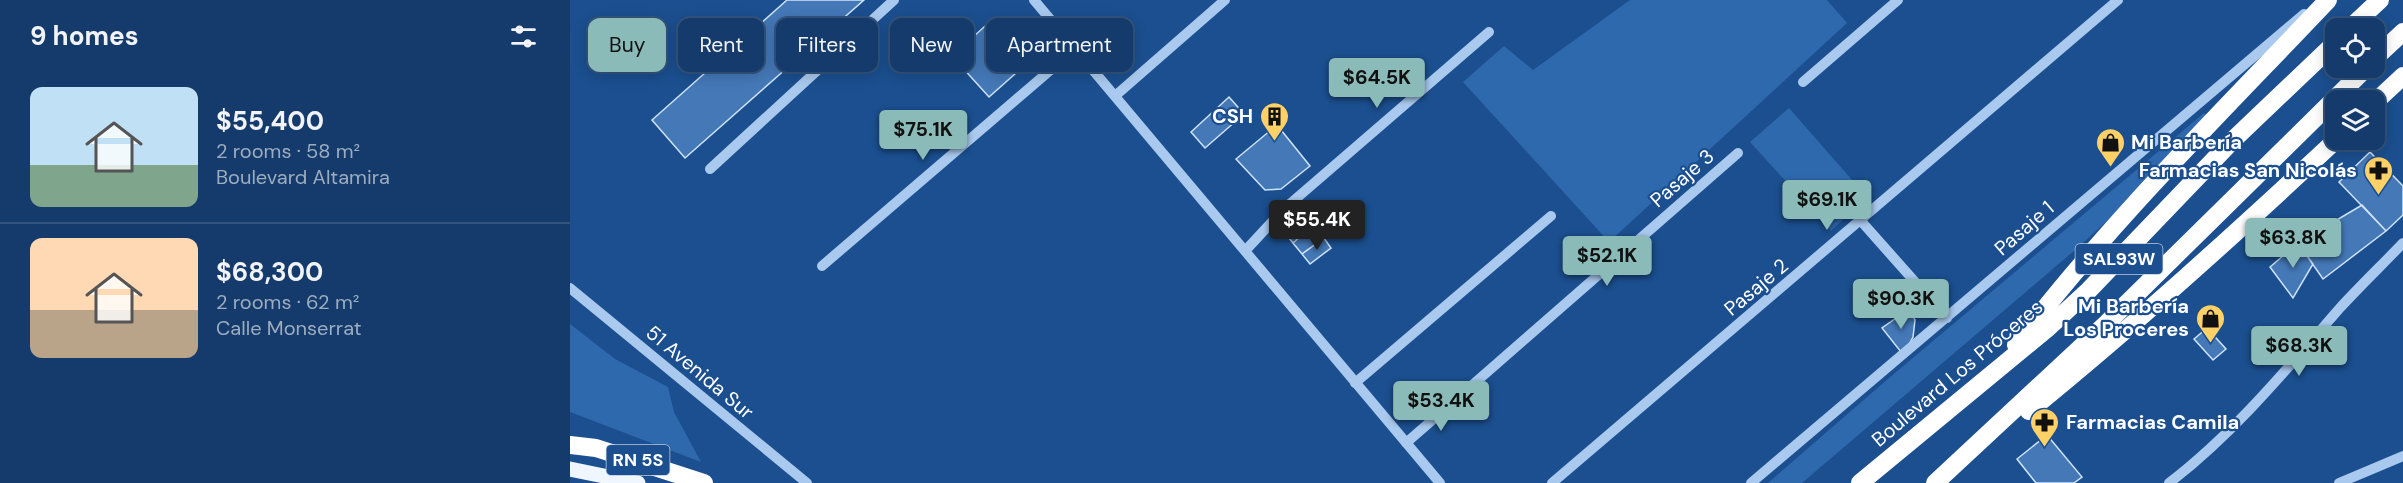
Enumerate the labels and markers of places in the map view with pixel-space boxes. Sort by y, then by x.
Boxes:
pin: $64.5K [1328,58,1426,109]
building icon: CSH [1258,100,1290,142]
place label: CSH [1212,103,1253,129]
pin: $75.1K [874,110,972,161]
shop icon: Mi Barbería [2094,126,2126,168]
place label: Mi Barbería [2131,129,2242,155]
pharmacy icon: Farmacias San Nicolás [2362,154,2394,196]
place label: Farmacias San Nicolás [2139,157,2357,183]
pin: $69.1K [1778,180,1876,231]
pin: $55.4K [1268,200,1366,251]
pin: $63.8K [2244,218,2342,269]
pin: $52.1K [1558,236,1656,287]
pin: $90.3K [1852,279,1950,330]
place label: Mi Barbería Los Proceres [2063,293,2189,342]
shop icon: Mi Barbería Los Proceres [2194,302,2226,344]
pin: $68.3K [2250,326,2348,377]
pin: $53.4K [1392,381,1490,432]
pharmacy icon: Farmacias Camila [2029,406,2061,448]
place label: Farmacias Camila [2066,409,2239,435]

